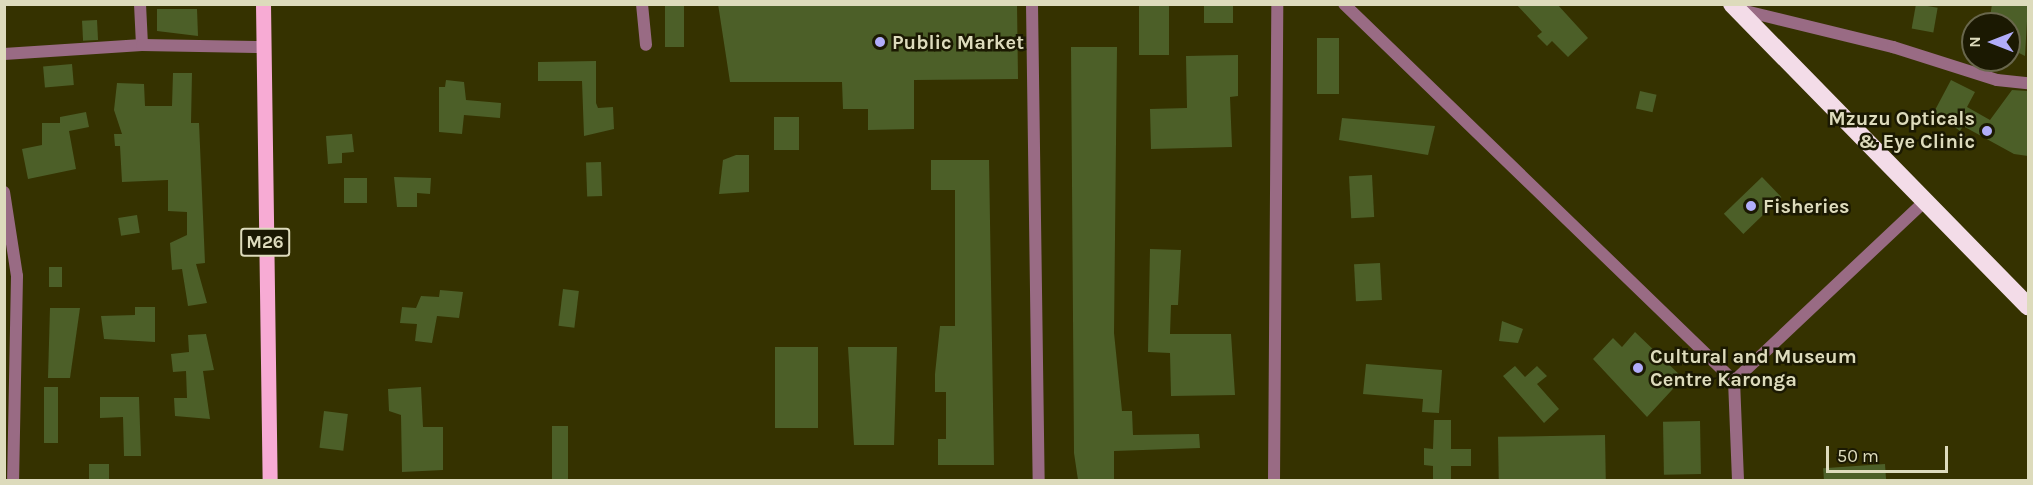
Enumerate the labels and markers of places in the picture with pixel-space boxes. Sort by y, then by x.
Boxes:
place label: Public Market [892,30,1024,54]
marker: Public Market [873,35,887,49]
place label: Mzuzu Opticals & Eye Clinic [1828,107,1975,154]
marker: Mzuzu Opticals & Eye Clinic [1980,124,1994,138]
place label: Fisheries [1763,194,1850,218]
marker: Fisheries [1744,199,1758,213]
place label: Cultural and Museum Centre Karonga [1650,344,1857,391]
marker: Cultural and Museum Centre Karonga [1631,361,1645,375]

